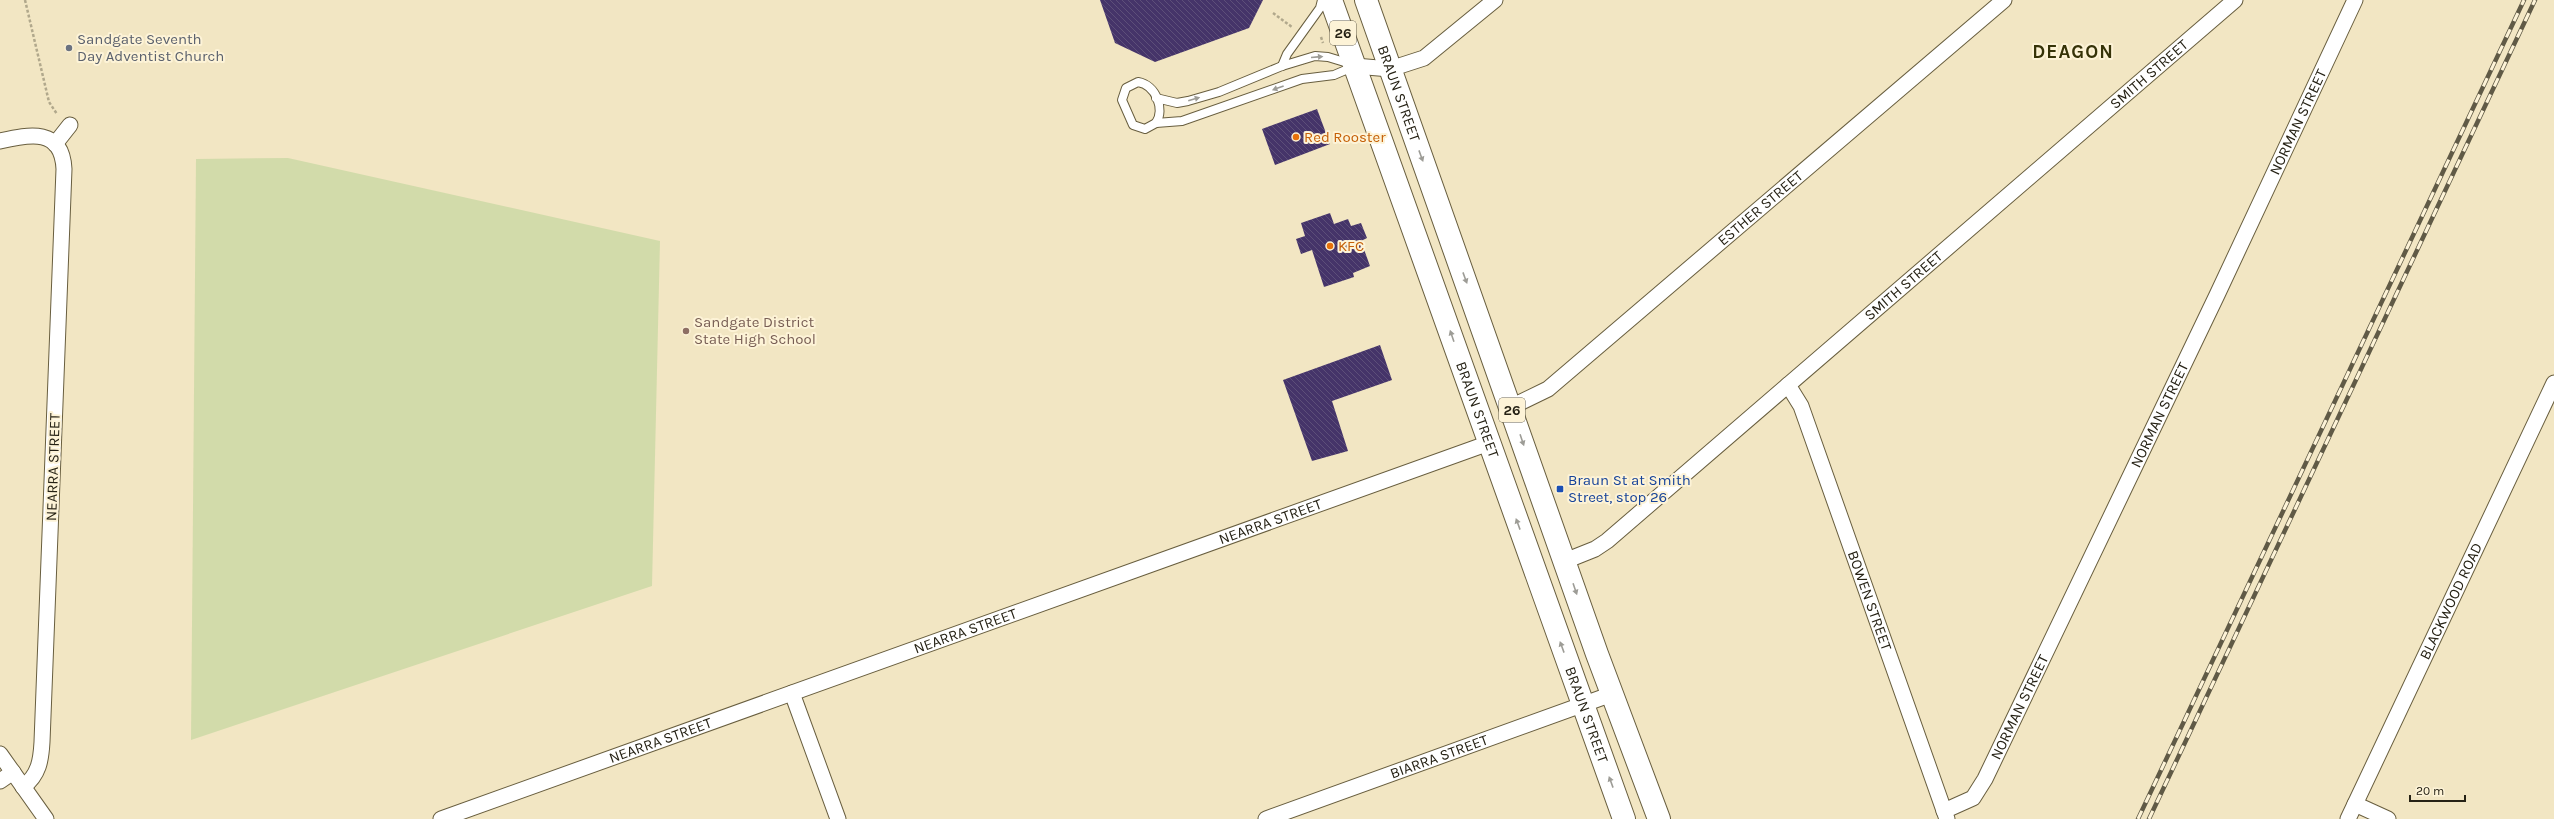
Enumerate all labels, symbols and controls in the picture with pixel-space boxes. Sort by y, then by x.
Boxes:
road number: 26 [1330,21,1356,45]
place label: Sandgate Seventh Day Adventist Church [77,30,224,65]
street label: SMITH STREET [2106,35,2192,113]
district label: DEAGON [2032,41,2114,63]
marker: Sandgate Seventh Day Adventist Church [64,43,74,53]
street label: BRAUN STREET [1374,43,1424,144]
one-way arrow [1311,54,1323,61]
street label: NORMAN STREET [2266,66,2331,178]
one-way arrow [1272,85,1284,91]
one-way arrow [1188,96,1200,102]
place label: Red Rooster [1304,128,1386,146]
marker: Red Rooster [1291,132,1301,142]
one-way arrow [1418,150,1424,162]
street label: ESTHER STREET [1714,166,1807,249]
place label: KFC [1338,237,1364,255]
marker: KFC [1325,241,1335,251]
street label: SMITH STREET [1861,247,1947,324]
one-way arrow [1462,273,1468,285]
place label: Sandgate District State High School [694,313,816,348]
marker: Sandgate District State High School [681,326,691,336]
one-way arrow [1448,330,1454,342]
street label: BRAUN STREET [1452,359,1503,461]
street label: NORMAN STREET [2127,359,2193,470]
road number: 26 [1499,398,1525,422]
street label: NEARRA STREET [42,412,64,521]
one-way arrow [1520,434,1526,446]
place label: Braun St at Smith Street, stop 26 [1568,471,1691,506]
marker: Braun St at Smith Street, stop 26 [1555,484,1565,494]
street label: NEARRA STREET [1216,495,1325,548]
one-way arrow [1515,518,1521,530]
street label: BLACKWOOD ROAD [2416,540,2486,662]
street label: BOWEN STREET [1844,548,1896,653]
one-way arrow [1572,584,1578,596]
street label: NEARRA STREET [911,604,1020,658]
one-way arrow [1559,640,1565,652]
street label: NORMAN STREET [1987,651,2053,763]
street label: BRAUN STREET [1561,664,1612,766]
street label: NEARRA STREET [606,713,715,767]
street label: BIARRA STREET [1388,730,1491,782]
one-way arrow [1607,776,1613,788]
scale bar [2410,777,2465,803]
text: 20 m [2416,784,2444,798]

